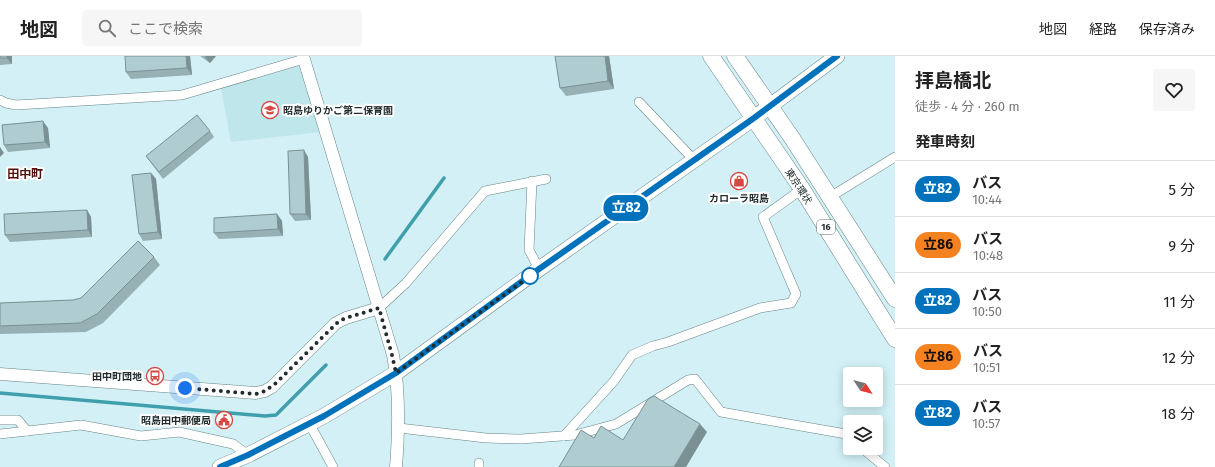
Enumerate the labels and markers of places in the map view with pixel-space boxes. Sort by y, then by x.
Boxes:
school or university icon: 昭島ゆりかご第二保育園 [260,100,280,120]
place label: 昭島ゆりかご第二保育園 [283,105,393,117]
shop icon: カローラ昭島 [729,171,749,191]
place label: カローラ昭島 [709,193,769,205]
unlabelled marker [521,267,539,285]
bus stop icon: 田中町団地 [145,366,165,386]
place label: 田中町団地 [92,371,142,383]
public building icon: 昭島田中郵便局 [214,410,234,430]
place label: 昭島田中郵便局 [141,415,211,427]

